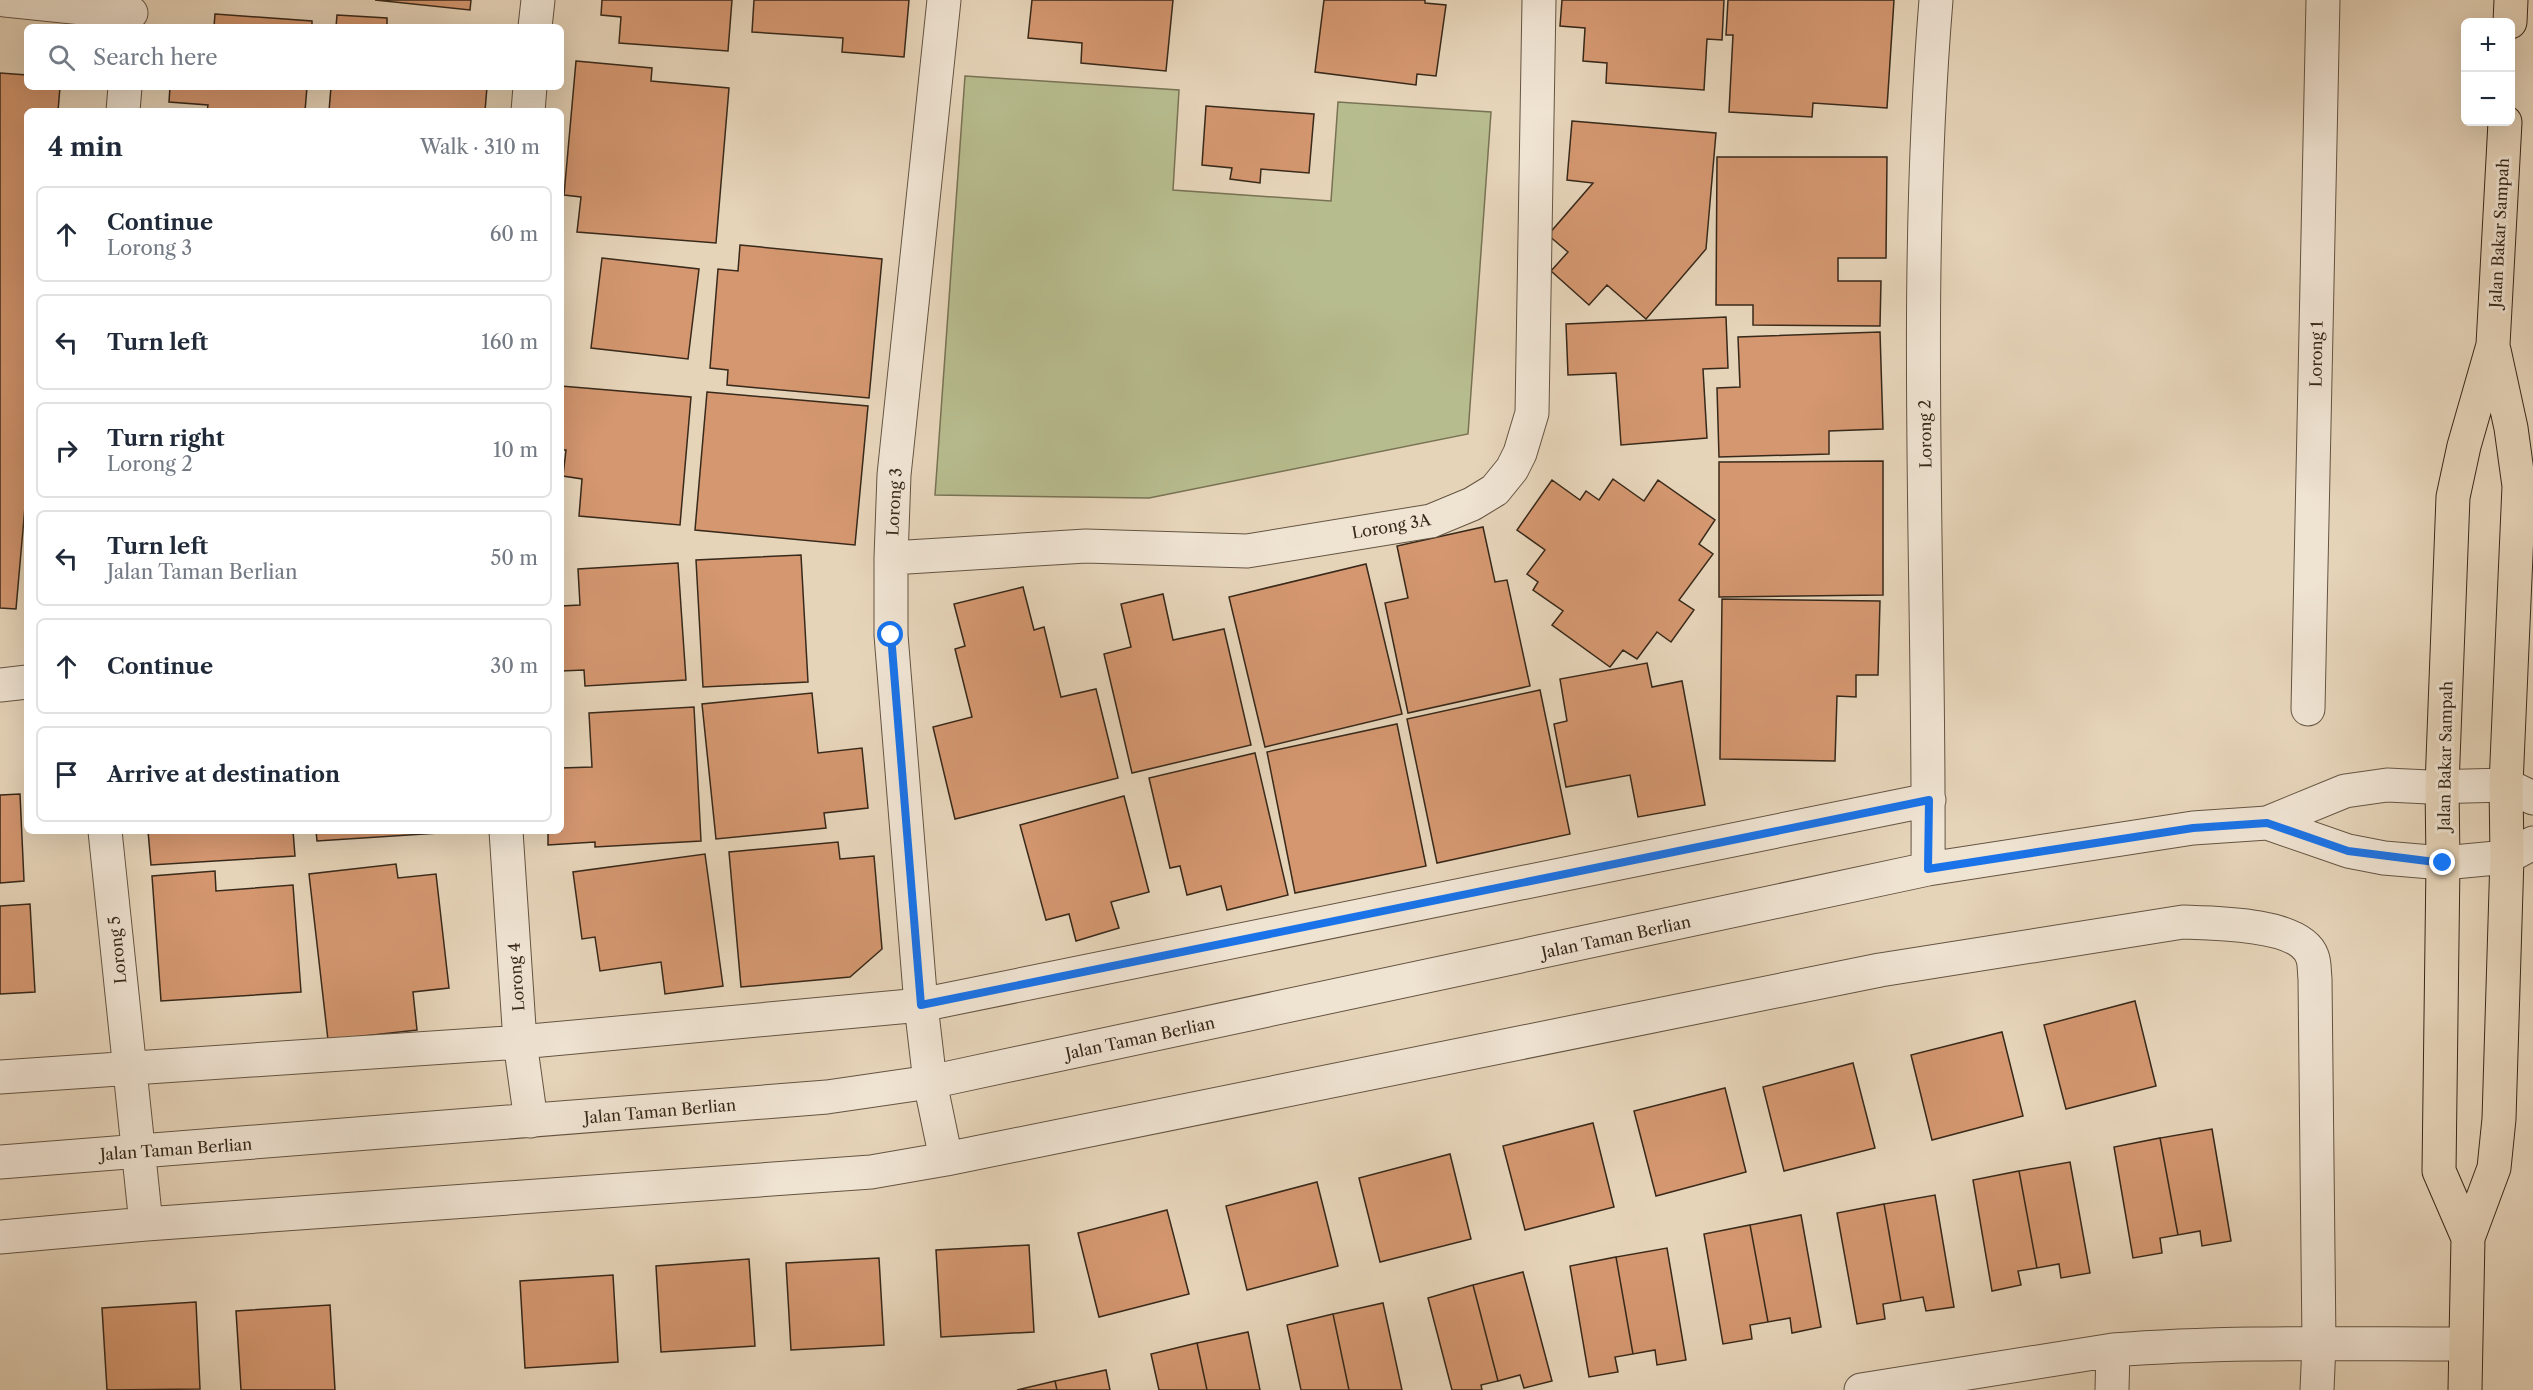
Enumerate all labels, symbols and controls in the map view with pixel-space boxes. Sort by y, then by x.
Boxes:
map controls [2461,18,2515,126]
button: + [2461,18,2515,72]
search box [24,24,564,90]
icon: search [45,41,78,74]
text: Search here [93,44,218,71]
button: − [2461,72,2515,126]
text: 4 min [48,131,123,163]
text: Walk · 310 m [420,135,540,159]
street label: Jalan Bakar Sampah [2485,157,2513,312]
text: Continue [107,209,213,236]
icon: ahead [50,218,83,251]
text: 60 m [490,222,538,246]
text: Lorong 3 [107,236,192,260]
street label: Lorong 1 [2305,321,2327,387]
icon: left [50,326,83,359]
text: Turn left [107,329,208,356]
text: 160 m [481,330,538,354]
street label: Lorong 2 [1914,400,1936,468]
text: Turn right [107,425,225,452]
icon: right [50,434,83,467]
text: 10 m [493,438,538,462]
text: Lorong 2 [107,452,193,476]
street label: Lorong 3 [882,467,906,537]
street label: Lorong 3A [1350,509,1433,543]
text: Turn left [107,533,208,560]
icon: left [50,542,83,575]
text: 50 m [491,546,538,570]
text: Jalan Taman Berlian [107,560,298,584]
route start [877,621,903,647]
icon: ahead [50,650,83,683]
text: Continue [107,653,213,680]
text: 30 m [490,654,538,678]
street label: Jalan Bakar Sampah [2434,681,2456,834]
icon: arrive [50,758,83,791]
text: Arrive at destination [107,761,340,788]
route end [2429,849,2455,875]
street label: Jalan Taman Berlian [1536,911,1693,963]
street label: Lorong 5 [103,915,131,985]
street label: Lorong 4 [504,942,528,1012]
street label: Jalan Taman Berlian [1060,1012,1217,1064]
street label: Jalan Taman Berlian [580,1094,737,1128]
street label: Jalan Taman Berlian [96,1134,253,1165]

